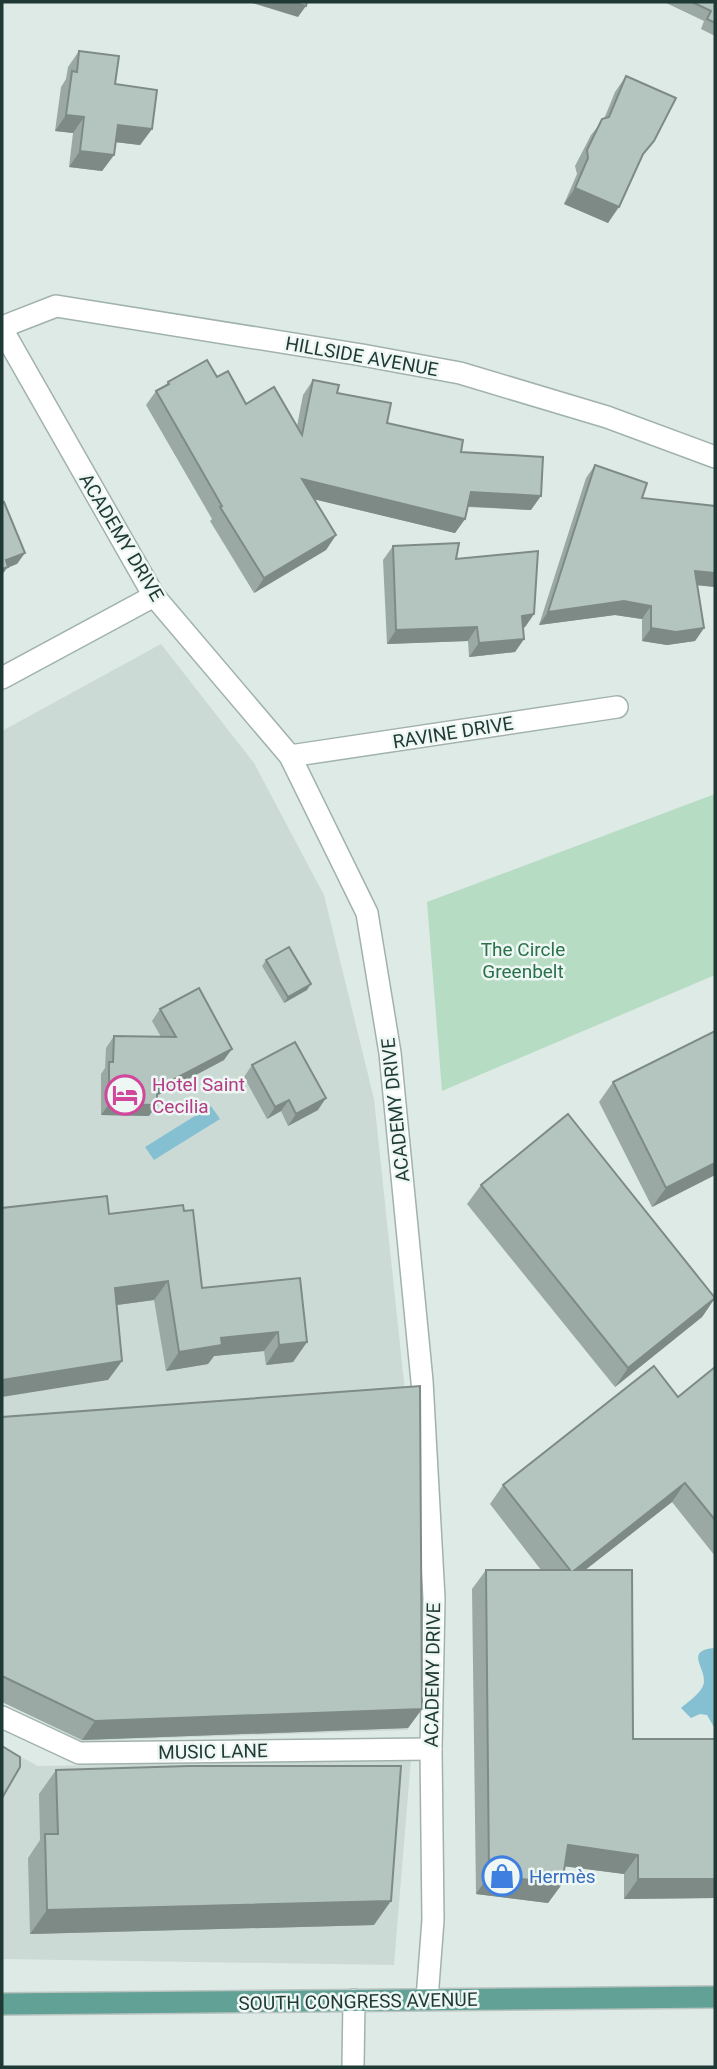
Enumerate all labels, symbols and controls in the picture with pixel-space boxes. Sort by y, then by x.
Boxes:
street label: HILLSIDE AVENUE [284,332,440,381]
street label: ACADEMY DRIVE [74,469,169,606]
street label: RAVINE DRIVE [391,712,515,753]
park label: The Circle Greenbelt [481,938,565,983]
street label: ACADEMY DRIVE [376,1036,415,1183]
place label: Hotel Saint Cecilia [152,1073,245,1118]
hotel icon: Hotel Saint Cecilia [104,1074,146,1116]
street label: ACADEMY DRIVE [420,1602,445,1748]
street label: MUSIC LANE [158,1739,268,1764]
shop icon: Hermès [481,1855,523,1897]
place label: Hermès [529,1865,596,1888]
street label: SOUTH CONGRESS AVENUE [238,1988,478,2015]

